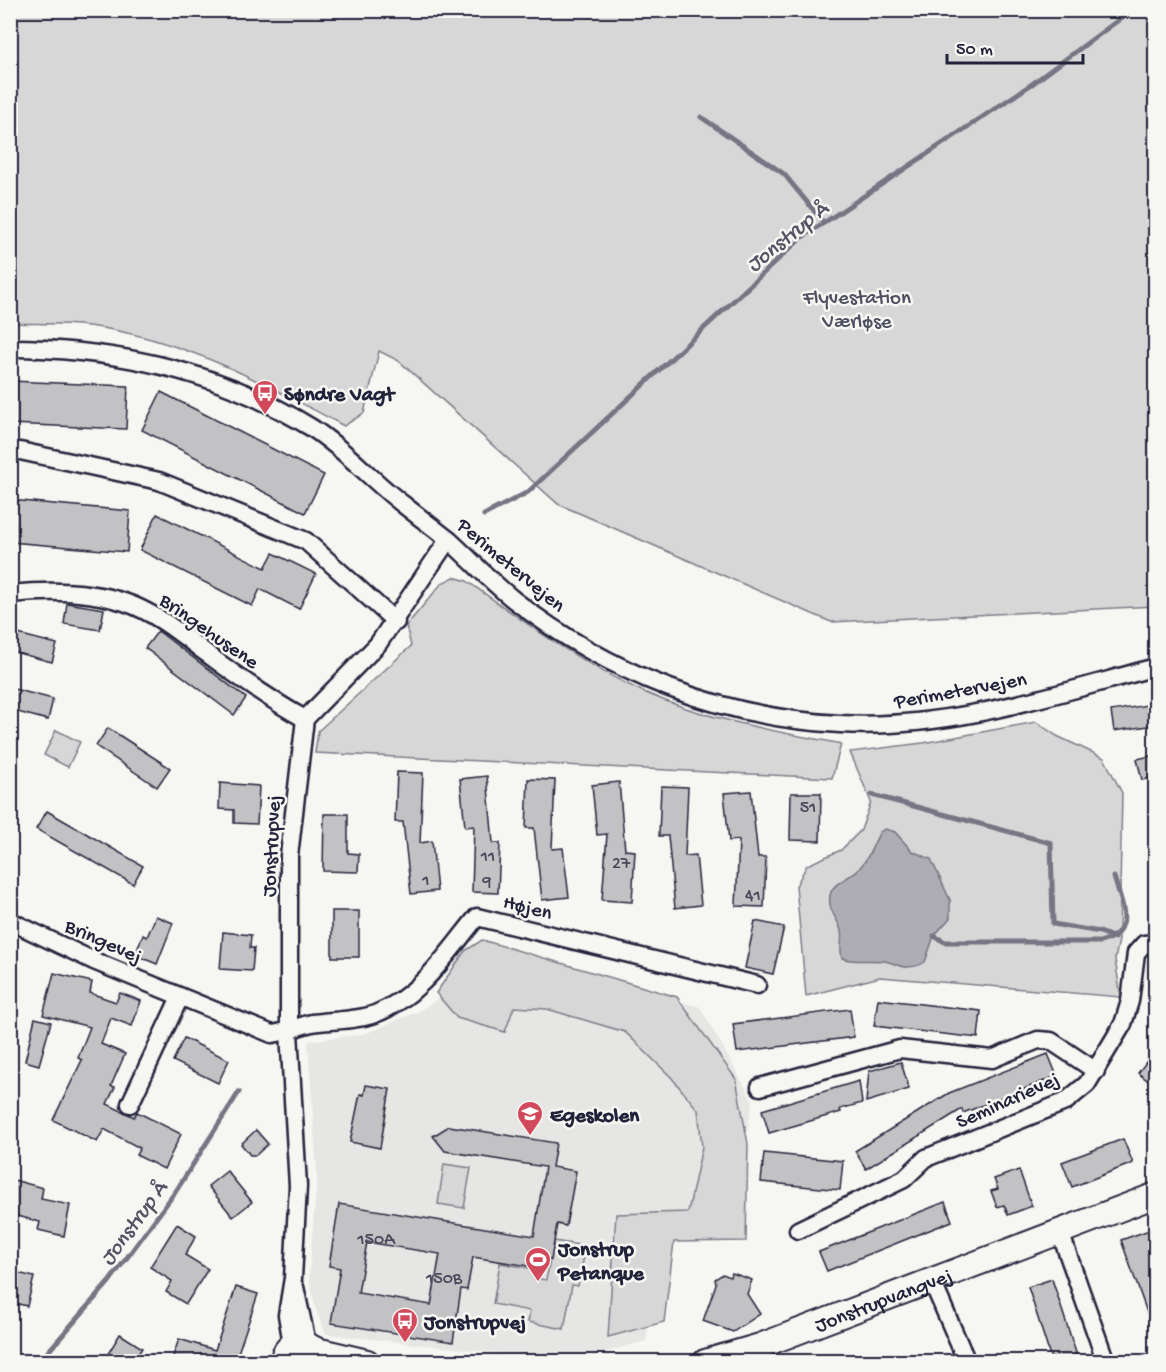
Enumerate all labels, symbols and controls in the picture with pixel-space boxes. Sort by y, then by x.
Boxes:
scale bar [947,27,1084,65]
text: 50 m [956,40,993,61]
water label: Jonstrup Å [742,196,836,279]
park label: Flyvestation Værløse [802,287,911,336]
bus stop icon: Søndre Vagt [250,378,280,416]
place label: Søndre Vagt [284,384,396,409]
street label: Perimetervejen [450,513,569,619]
street label: Bringehusene [152,589,264,677]
street label: Perimetervejen [891,668,1029,717]
street label: Jonstrupvej [258,795,289,898]
house number: 51 [800,798,816,819]
house number: 11 [480,847,495,868]
house number: 27 [612,854,631,875]
house number: 1 [421,871,430,892]
house number: 9 [481,872,492,893]
house number: 41 [745,886,761,907]
street label: Højen [500,891,554,928]
street label: Bringevej [59,915,145,971]
street label: Seminarievej [953,1068,1064,1136]
school or university icon: Egeskolen [515,1099,545,1137]
place label: Egeskolen [550,1105,640,1130]
water label: Jonstrup Å [96,1176,176,1272]
house number: 150A [356,1230,396,1251]
place label: Jonstrup Petanque [557,1239,645,1288]
sports icon: Jonstrup Petanque [523,1245,553,1283]
street label: Jonstrupvangvej [812,1265,957,1340]
house number: 150B [425,1269,463,1290]
bus stop icon: Jonstrupvej [390,1306,420,1344]
place label: Jonstrupvej [423,1312,526,1337]

